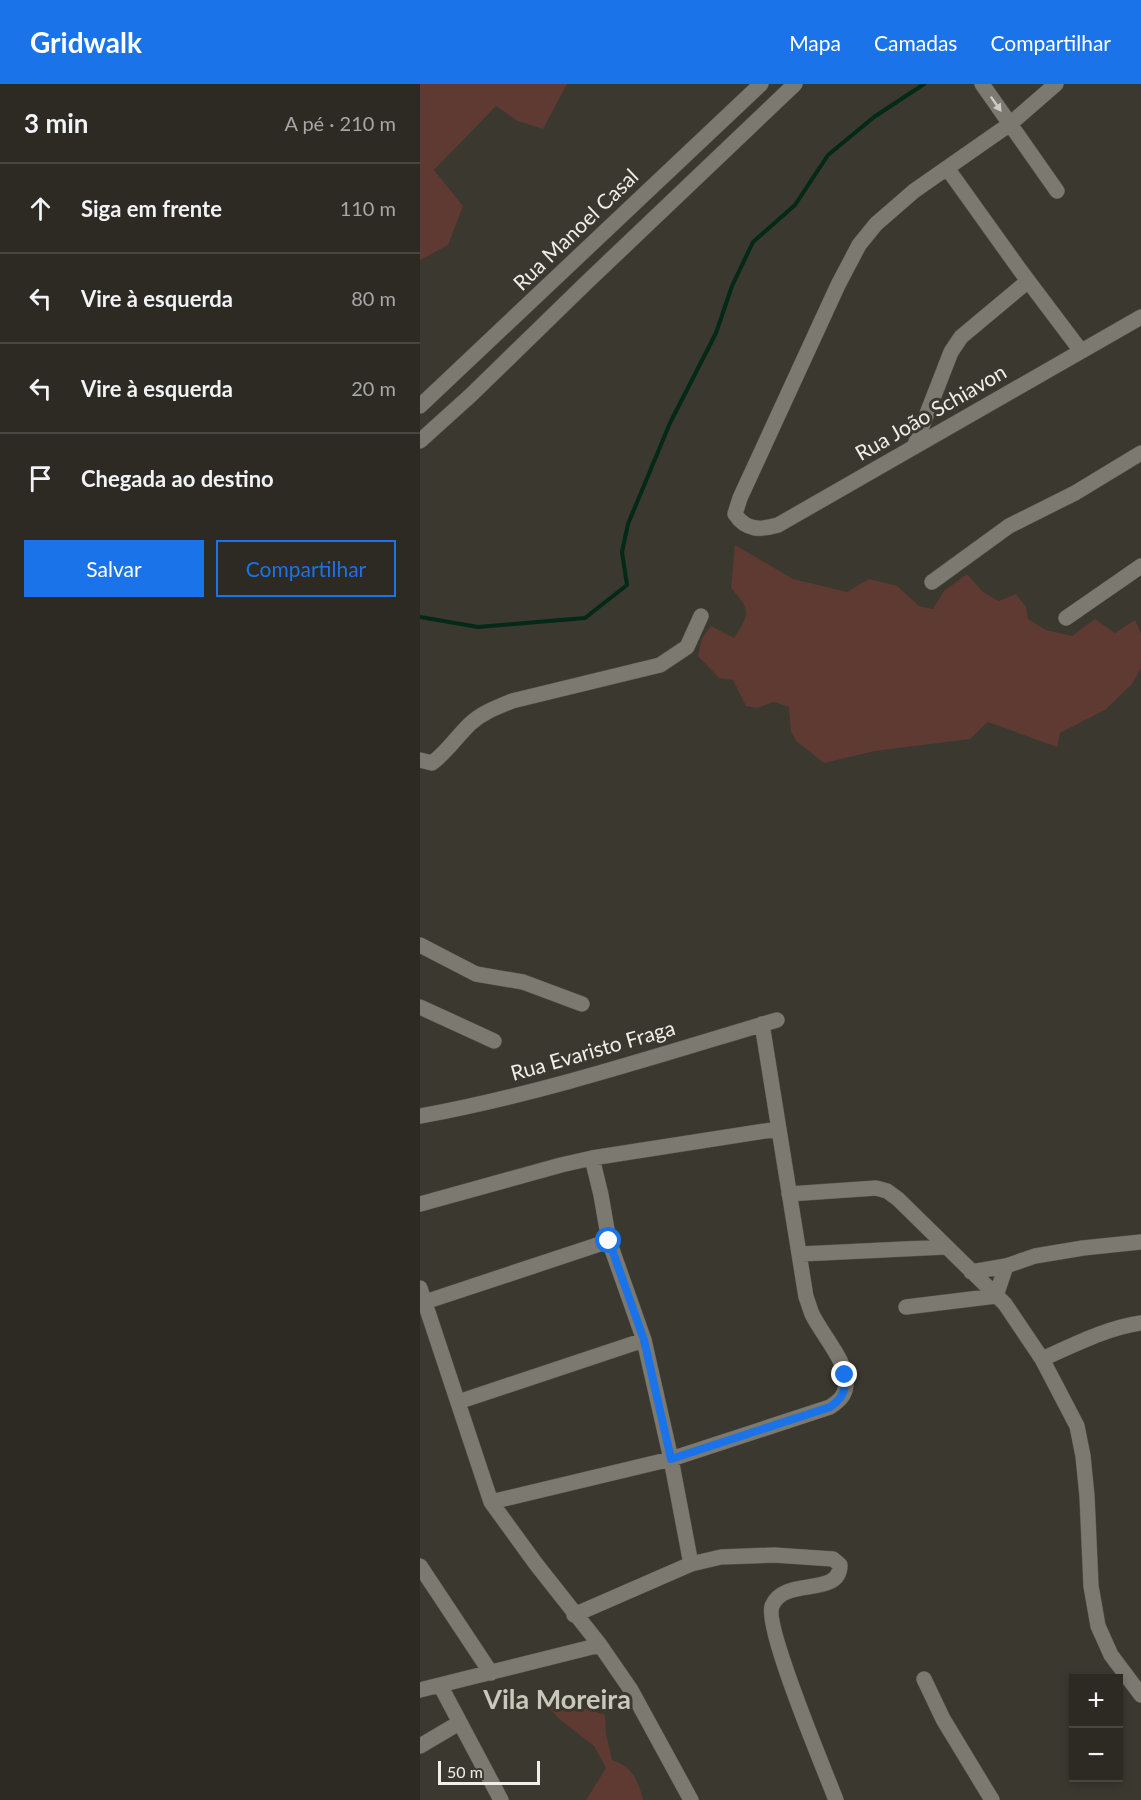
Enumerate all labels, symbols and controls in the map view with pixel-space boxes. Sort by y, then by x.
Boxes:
text: Gridwalk [30,25,142,59]
text: Mapa [789,30,841,55]
text: Camadas [874,30,957,55]
text: Compartilhar [990,30,1111,55]
one-way arrow [990,96,1001,112]
text: 3 min [24,107,88,139]
text: A pé · 210 m [284,111,396,135]
street label: Rua Manoel Casal [507,163,643,295]
icon: ahead [24,192,57,225]
text: Siga em frente [81,195,222,222]
text: 110 m [340,196,396,220]
icon: left [24,282,57,315]
text: Vire à esquerda [81,285,233,312]
text: 80 m [351,286,396,310]
street label: Rua João Schiavon [850,358,1010,465]
icon: left [24,372,57,405]
text: Vire à esquerda [81,375,233,402]
text: 20 m [351,376,396,400]
icon: arrive [24,462,57,495]
text: Chegada ao destino [81,465,274,492]
button: Salvar [24,540,204,597]
button: Compartilhar [216,540,396,597]
street label: Rua Evaristo Fraga [508,1014,678,1085]
route start [595,1227,621,1253]
route end [831,1361,857,1387]
map controls [1069,1674,1123,1782]
button: + [1069,1674,1123,1728]
district label: Vila Moreira [482,1682,631,1715]
button: − [1069,1728,1123,1782]
scale bar [438,1758,540,1786]
text: 50 m [447,1762,483,1781]

